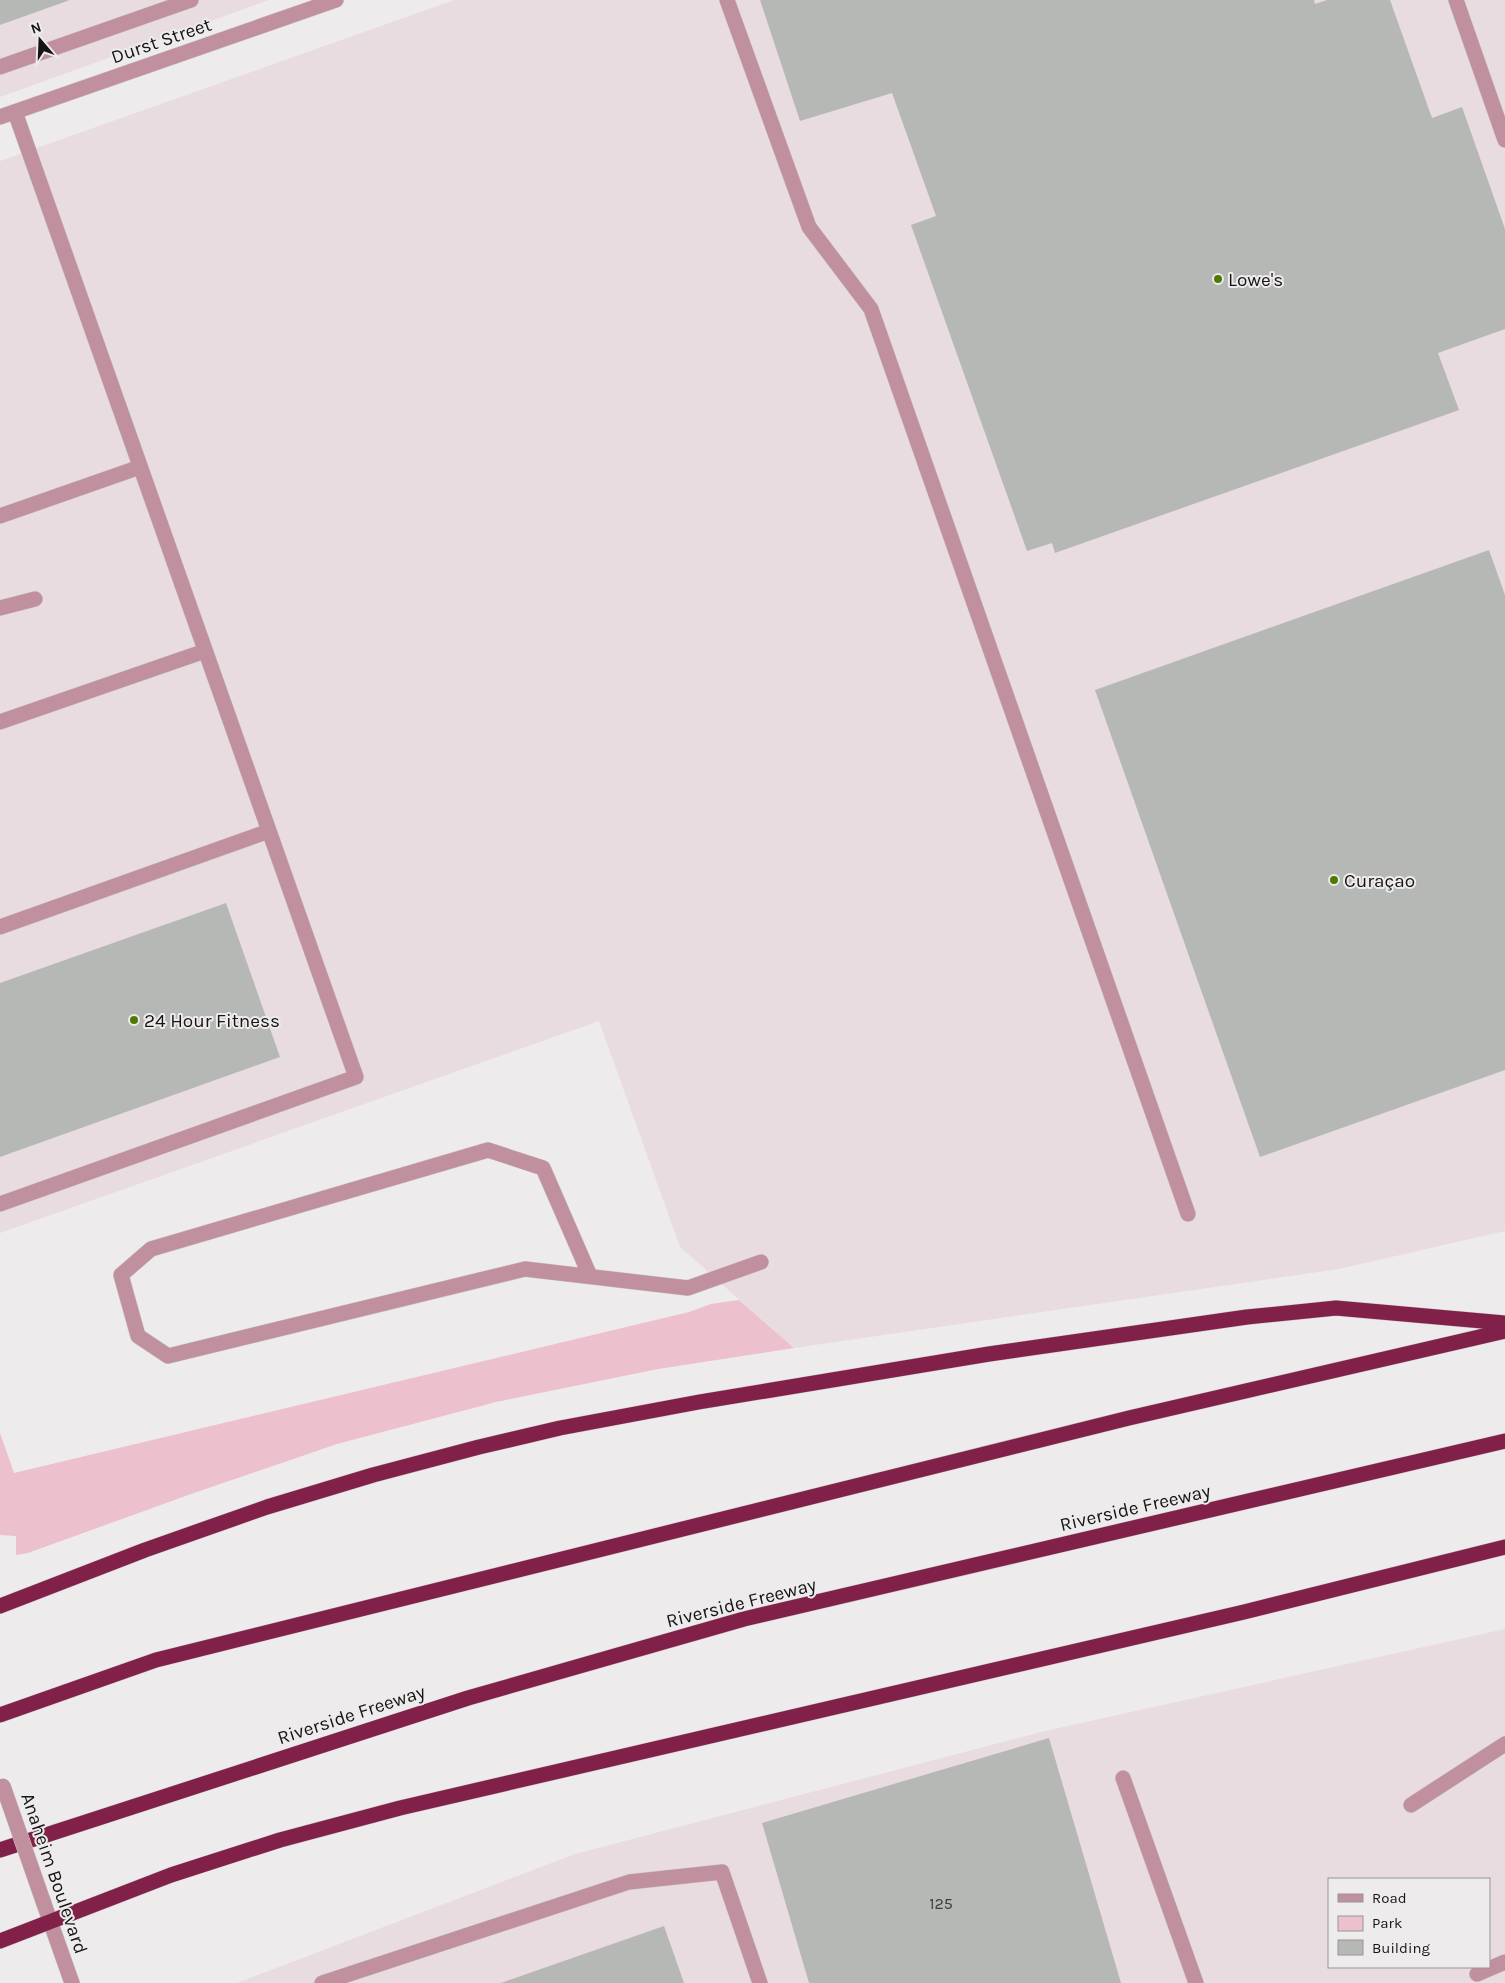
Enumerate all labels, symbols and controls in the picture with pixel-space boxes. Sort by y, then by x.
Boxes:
street label: Durst Street [108,13,214,68]
north arrow [15,15,65,65]
text: N [28,19,43,38]
place label: Lowe's [1228,269,1283,291]
marker: Lowe's [1212,273,1224,285]
place label: Curaçao [1344,870,1415,892]
marker: Curaçao [1328,874,1340,886]
place label: 24 Hour Fitness [144,1010,280,1032]
marker: 24 Hour Fitness [128,1014,140,1026]
street label: Riverside Freeway [1058,1480,1213,1536]
street label: Riverside Freeway [664,1574,819,1632]
street label: Riverside Freeway [275,1681,428,1749]
street label: Anaheim Boulevard [16,1790,92,1957]
legend [1328,1878,1490,1968]
text: Road [1372,1889,1407,1907]
house number: 125 [929,1894,953,1913]
text: Park [1372,1914,1402,1932]
text: Building [1372,1939,1430,1957]

